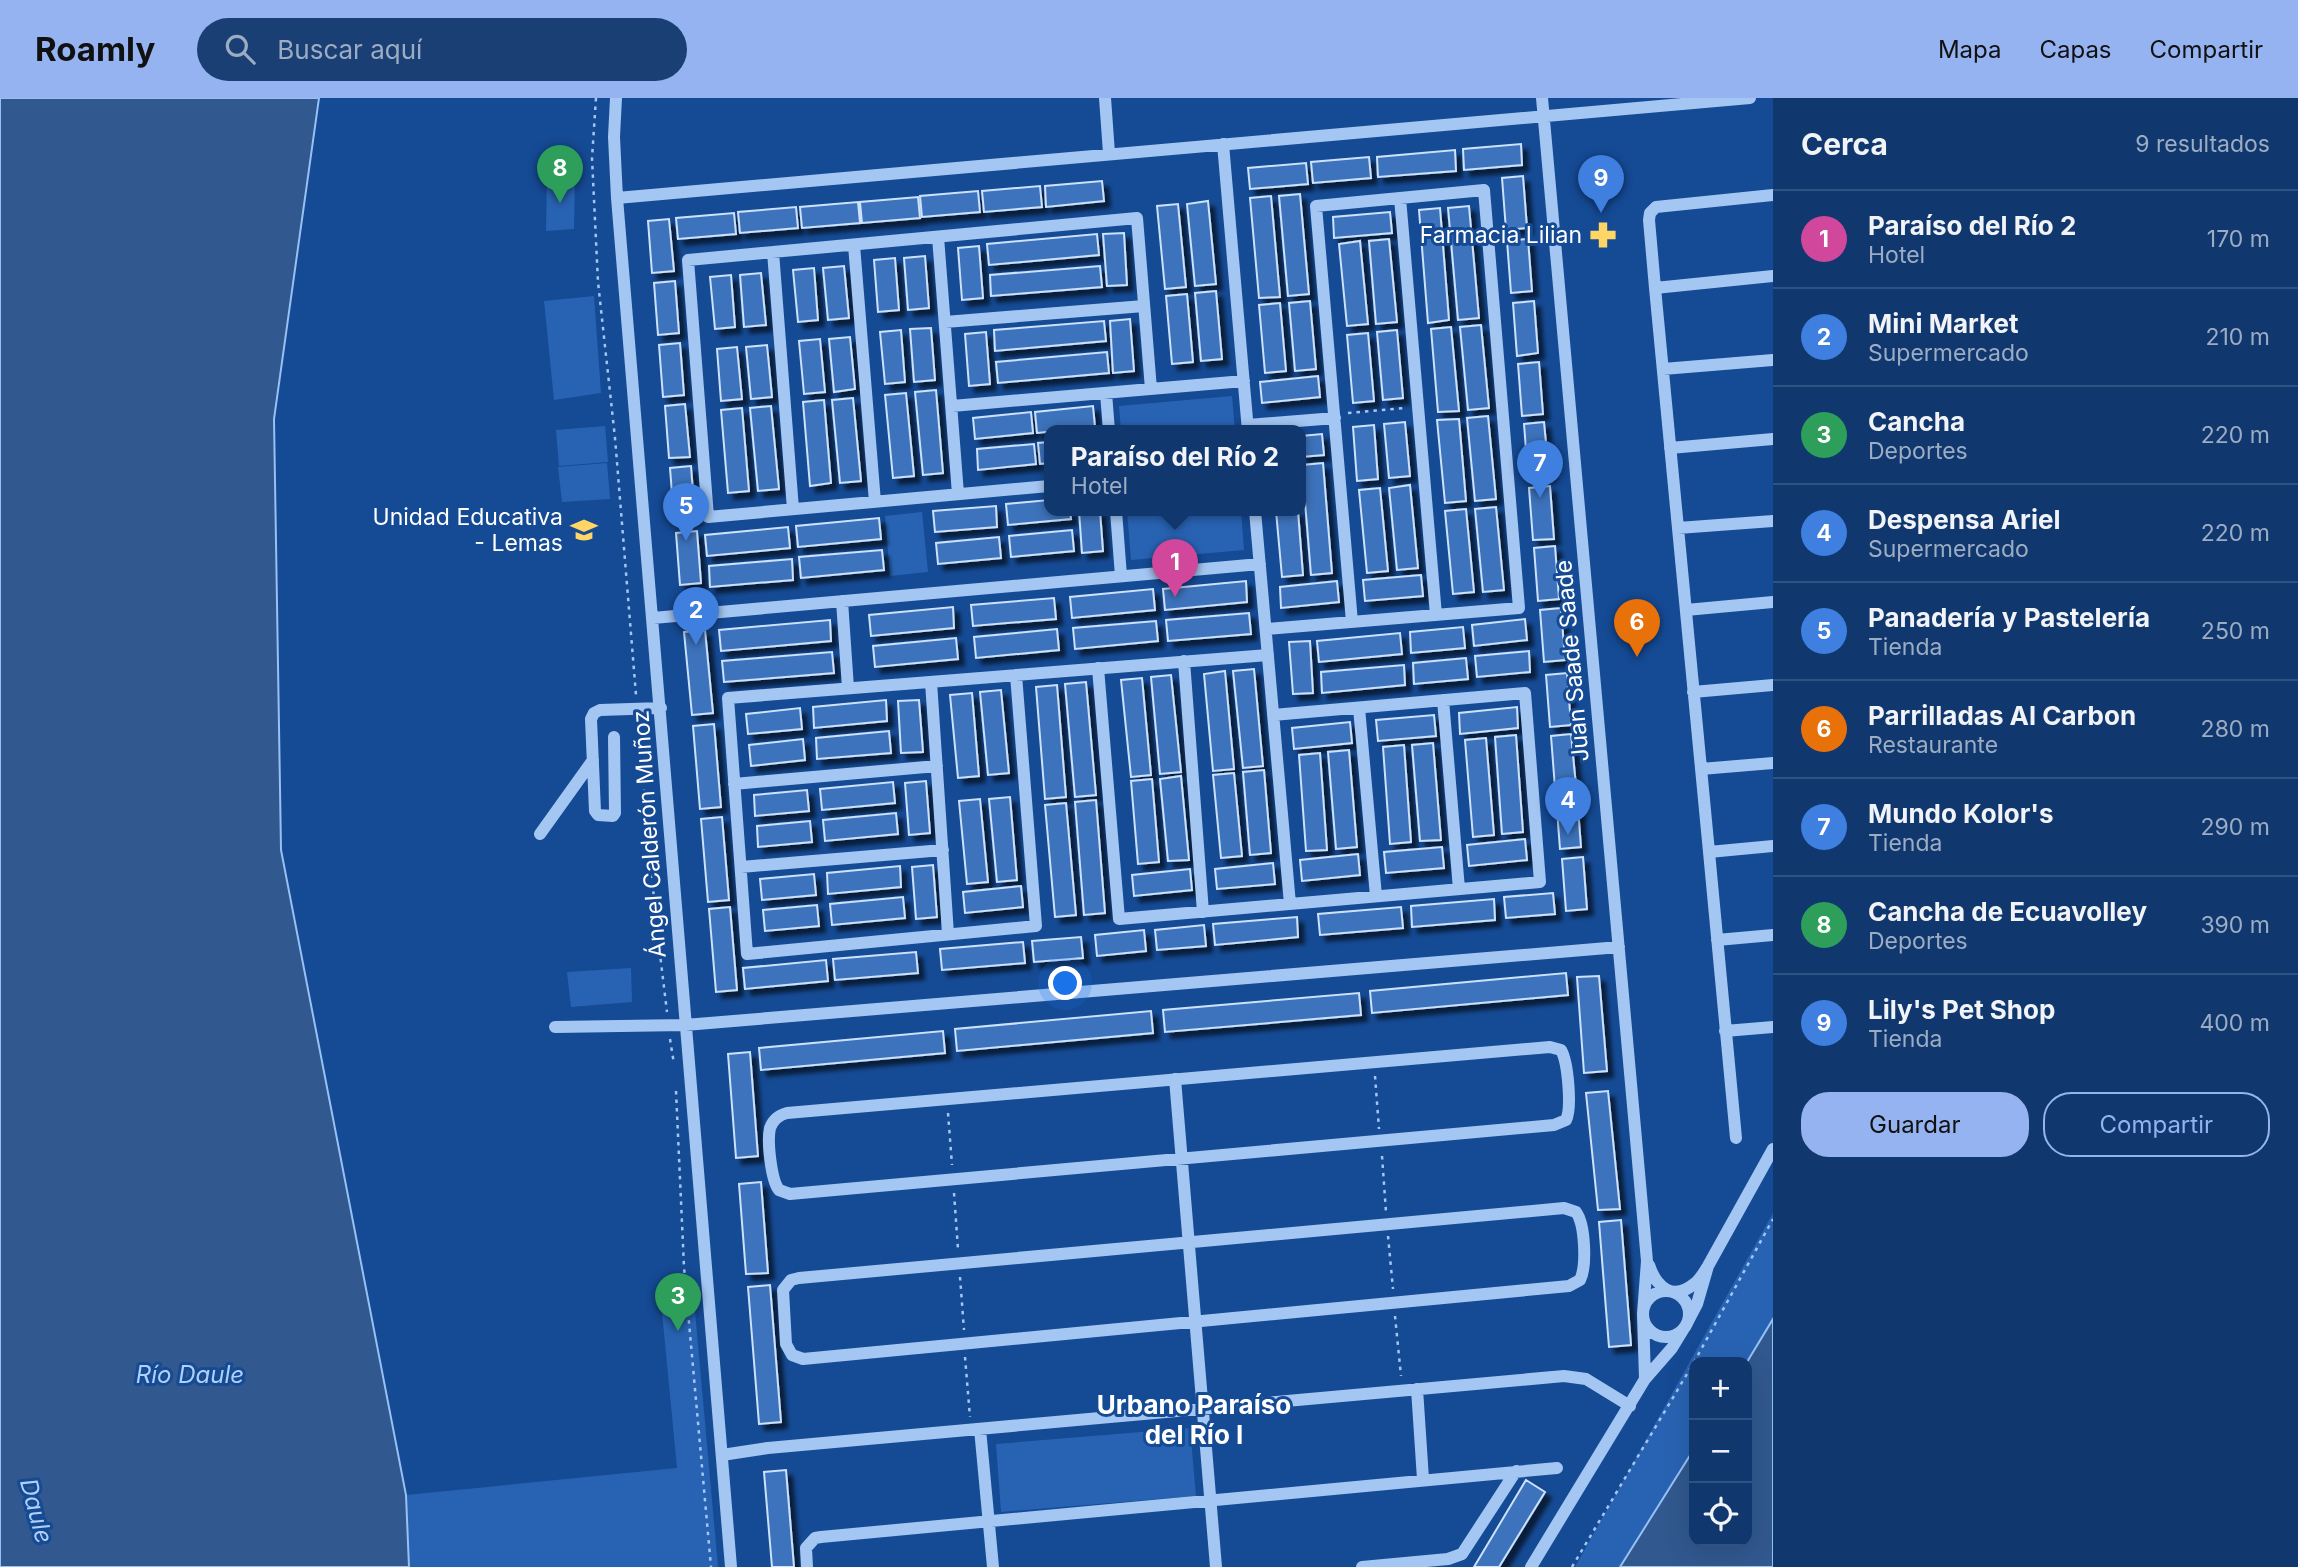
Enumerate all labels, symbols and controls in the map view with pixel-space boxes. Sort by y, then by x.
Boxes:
search box [197,18,687,81]
text: Roamly [35,29,155,69]
icon: search [221,30,259,68]
text: Buscar aquí [277,34,422,65]
text: Mapa [1938,35,2001,64]
text: Capas [2039,35,2112,64]
text: Compartir [2150,35,2263,64]
text: Cerca [1801,126,1888,162]
text: 9 resultados [2135,130,2270,158]
pin: 8 [537,145,583,203]
pin: 9 [1578,155,1624,213]
text: Paraíso del Río 2 [1868,210,2076,241]
pharmacy icon: Farmacia Lilian [1588,220,1618,250]
place label: Farmacia Lilian [1420,221,1582,249]
text: 1 [1819,225,1829,253]
text: 170 m [2207,225,2270,253]
text: Hotel [1868,241,1925,269]
text: Mini Market [1868,308,2018,339]
text: 2 [1817,323,1831,351]
text: 210 m [2205,323,2270,351]
text: Supermercado [1868,339,2029,367]
text: Cancha [1868,406,1965,437]
text: 3 [1817,421,1831,449]
text: 220 m [2201,421,2270,449]
popup [1044,425,1306,516]
text: Deportes [1868,437,1968,465]
pin: 7 [1517,440,1563,498]
text: Paraíso del Río 2 [1071,441,1279,472]
text: Hotel [1071,472,1128,500]
pin: 5 [663,483,709,541]
place label: Unidad Educativa - Lemas [373,503,563,557]
text: Despensa Ariel [1868,504,2060,535]
school or university icon: Unidad Educativa - Lemas [569,515,599,545]
text: 4 [1816,519,1832,547]
text: 220 m [2201,519,2270,547]
text: Supermercado [1868,535,2029,563]
pin: 1 [1152,539,1198,597]
street label: Juan Saade Saade [1549,559,1595,763]
pin: 2 [673,587,719,645]
pin: 6 [1614,599,1660,657]
text: Panadería y Pastelería [1868,602,2150,633]
text: 5 [1817,617,1831,645]
text: 250 m [2201,617,2270,645]
text: Tienda [1868,633,1942,661]
text: Parrilladas Al Carbon [1868,700,2136,731]
street label: Ángel Calderón Muñoz [626,709,672,959]
text: 6 [1817,715,1831,743]
text: 280 m [2201,715,2270,743]
text: Restaurante [1868,731,1998,759]
pin: 4 [1545,777,1591,835]
text: Mundo Kolor's [1868,798,2053,829]
text: 7 [1817,813,1831,841]
text: 290 m [2201,813,2270,841]
text: Tienda [1868,829,1942,857]
text: Cancha de Ecuavolley [1868,896,2147,927]
text: 8 [1817,911,1831,939]
text: 390 m [2200,911,2270,939]
text: Deportes [1868,927,1968,955]
your location [1048,966,1082,1000]
text: Lily's Pet Shop [1868,994,2055,1025]
text: 9 [1817,1009,1831,1037]
text: 400 m [2200,1009,2270,1037]
text: Tienda [1868,1025,1942,1053]
button: Guardar [1801,1092,2029,1157]
button: Compartir [2043,1092,2270,1157]
pin: 3 [655,1273,701,1331]
map controls [1689,1357,1752,1546]
button: + [1689,1357,1752,1420]
water label: Río Daule [136,1360,244,1389]
district label: Urbano Paraíso del Río I [1097,1389,1291,1450]
button: − [1689,1420,1752,1483]
water label: Daule [14,1475,59,1546]
button: locate [1689,1483,1752,1546]

